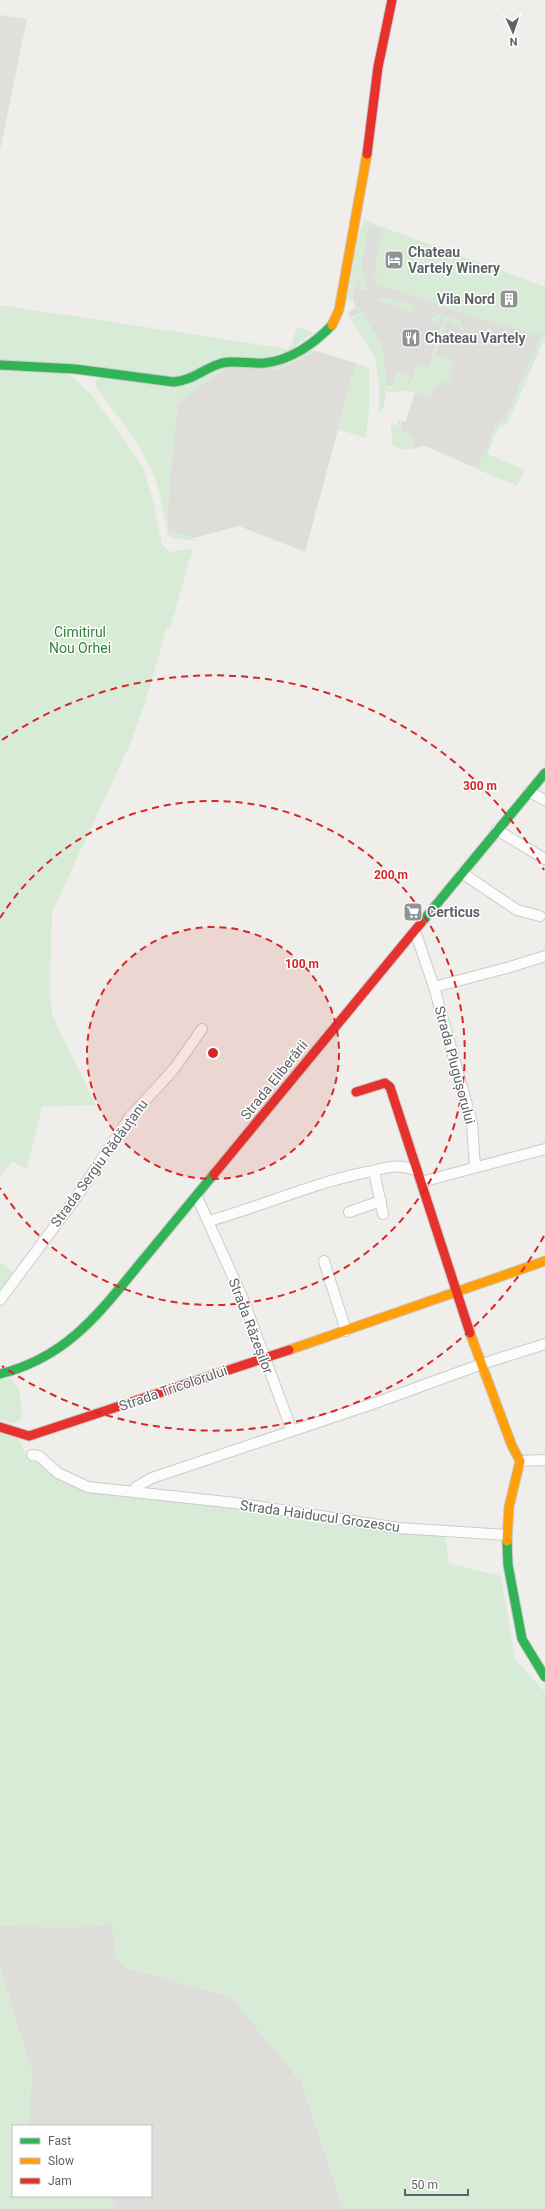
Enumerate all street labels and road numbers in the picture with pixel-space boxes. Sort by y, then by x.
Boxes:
street label: Strada Plugușorului [431,1004,478,1126]
street label: Strada Eliberării [237,1037,311,1123]
street label: Strada Sergiu Rădăuțanu [47,1096,152,1231]
street label: Strada Răzeșilor [224,1276,277,1377]
street label: Strada Tricolorului [117,1362,229,1414]
street label: Strada Haiducul Grozescu [239,1497,401,1535]

